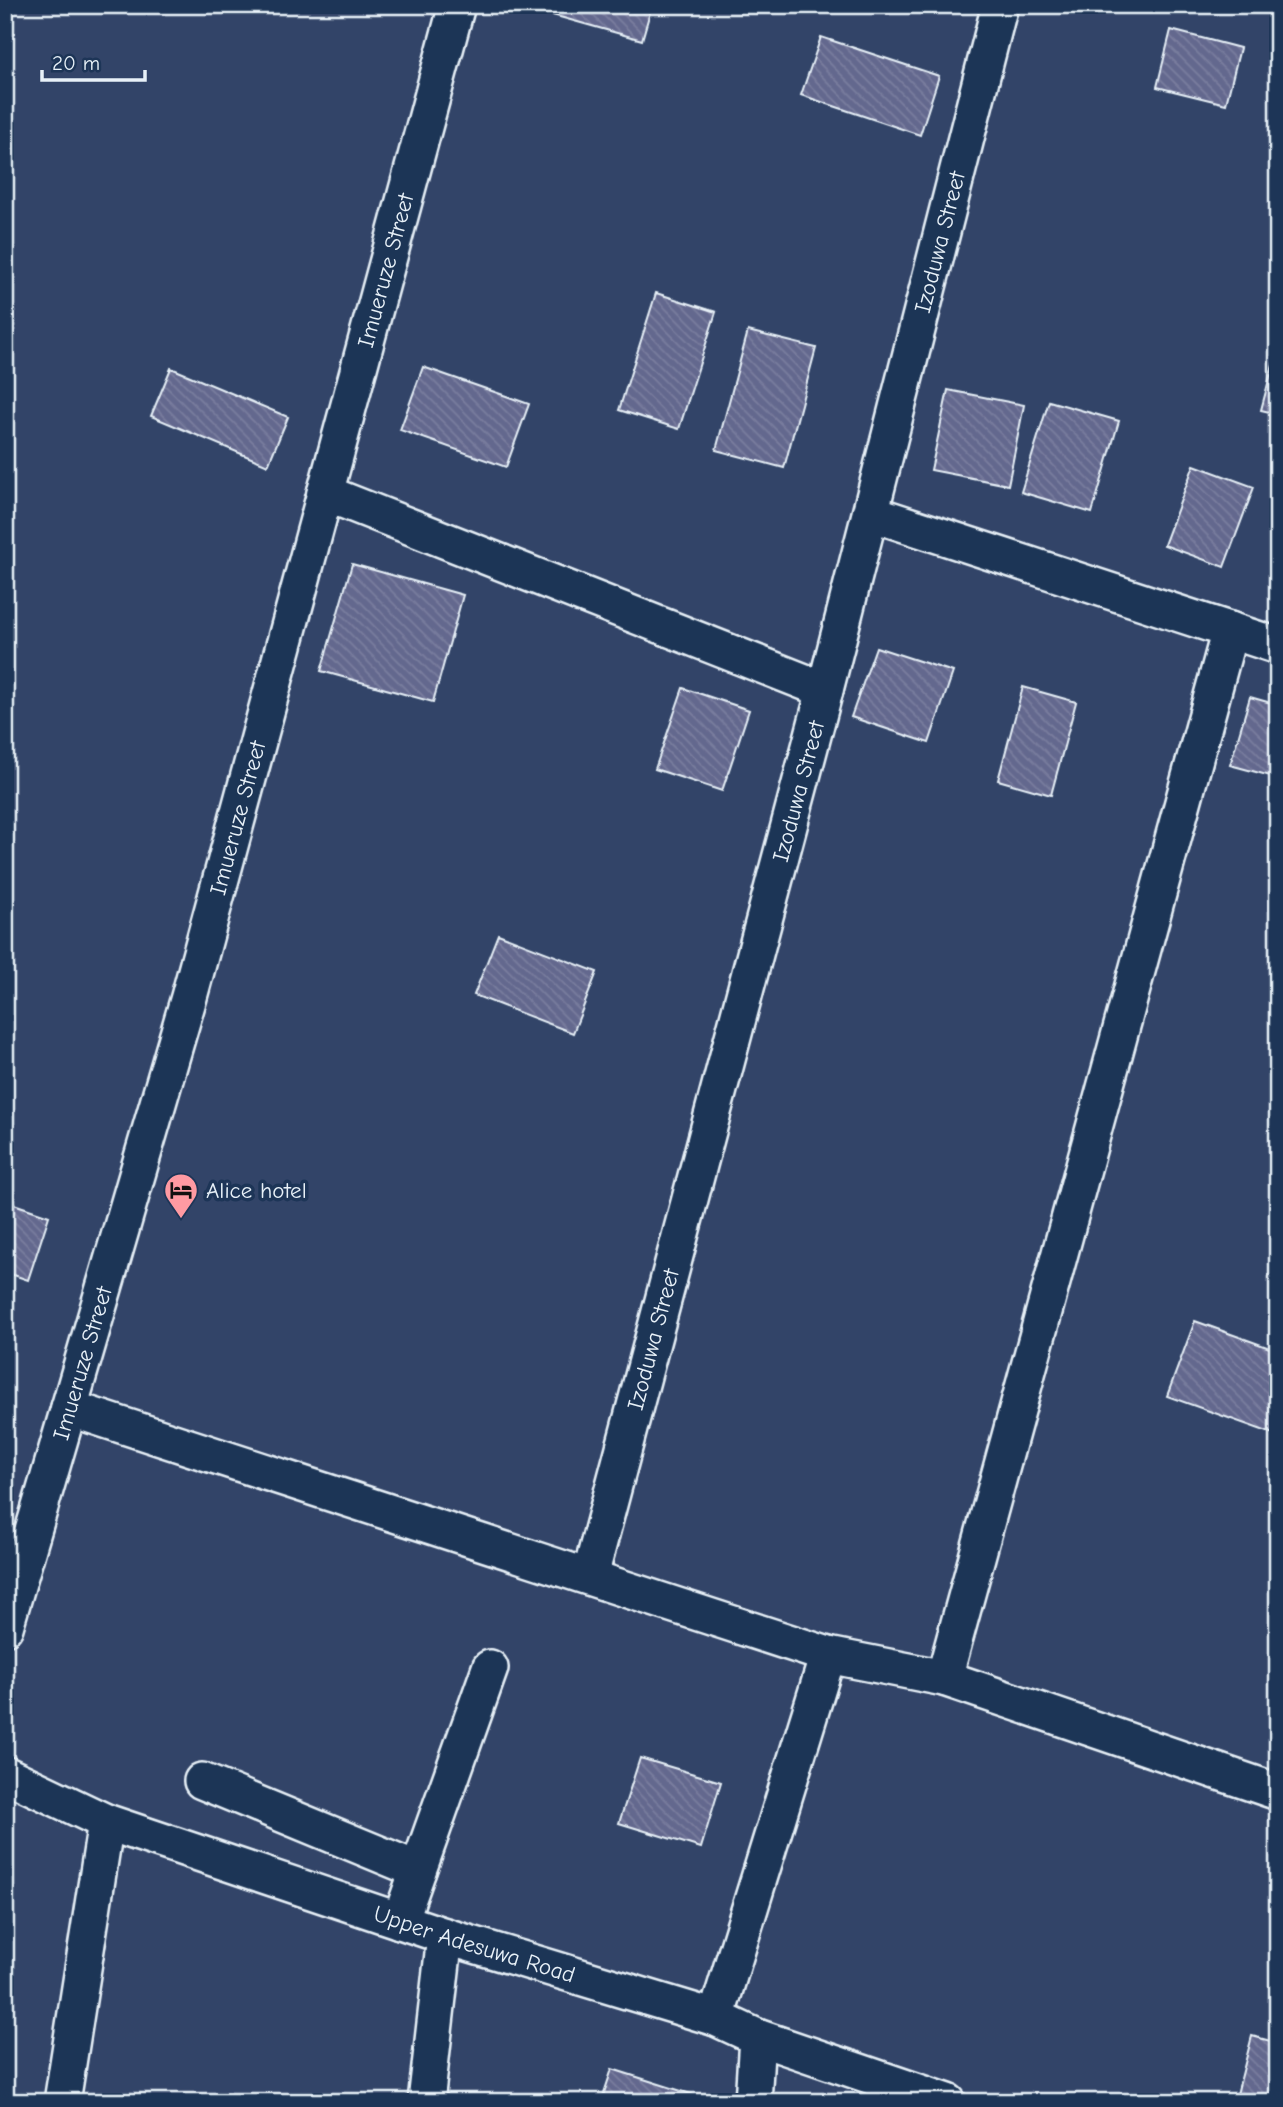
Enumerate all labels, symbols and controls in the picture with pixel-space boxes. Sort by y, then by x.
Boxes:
scale bar [42,38,145,82]
text: 20 m [52,51,100,75]
street label: Izoduwa Street [909,167,971,316]
street label: Imueruze Street [352,189,420,351]
street label: Izoduwa Street [767,716,831,865]
street label: Imueruze Street [204,736,272,898]
hotel icon: Alice hotel [162,1171,200,1220]
place label: Alice hotel [206,1177,307,1204]
street label: Izoduwa Street [622,1264,685,1413]
street label: Imueruze Street [47,1282,118,1443]
street label: Upper Adesuwa Road [370,1900,578,1989]

